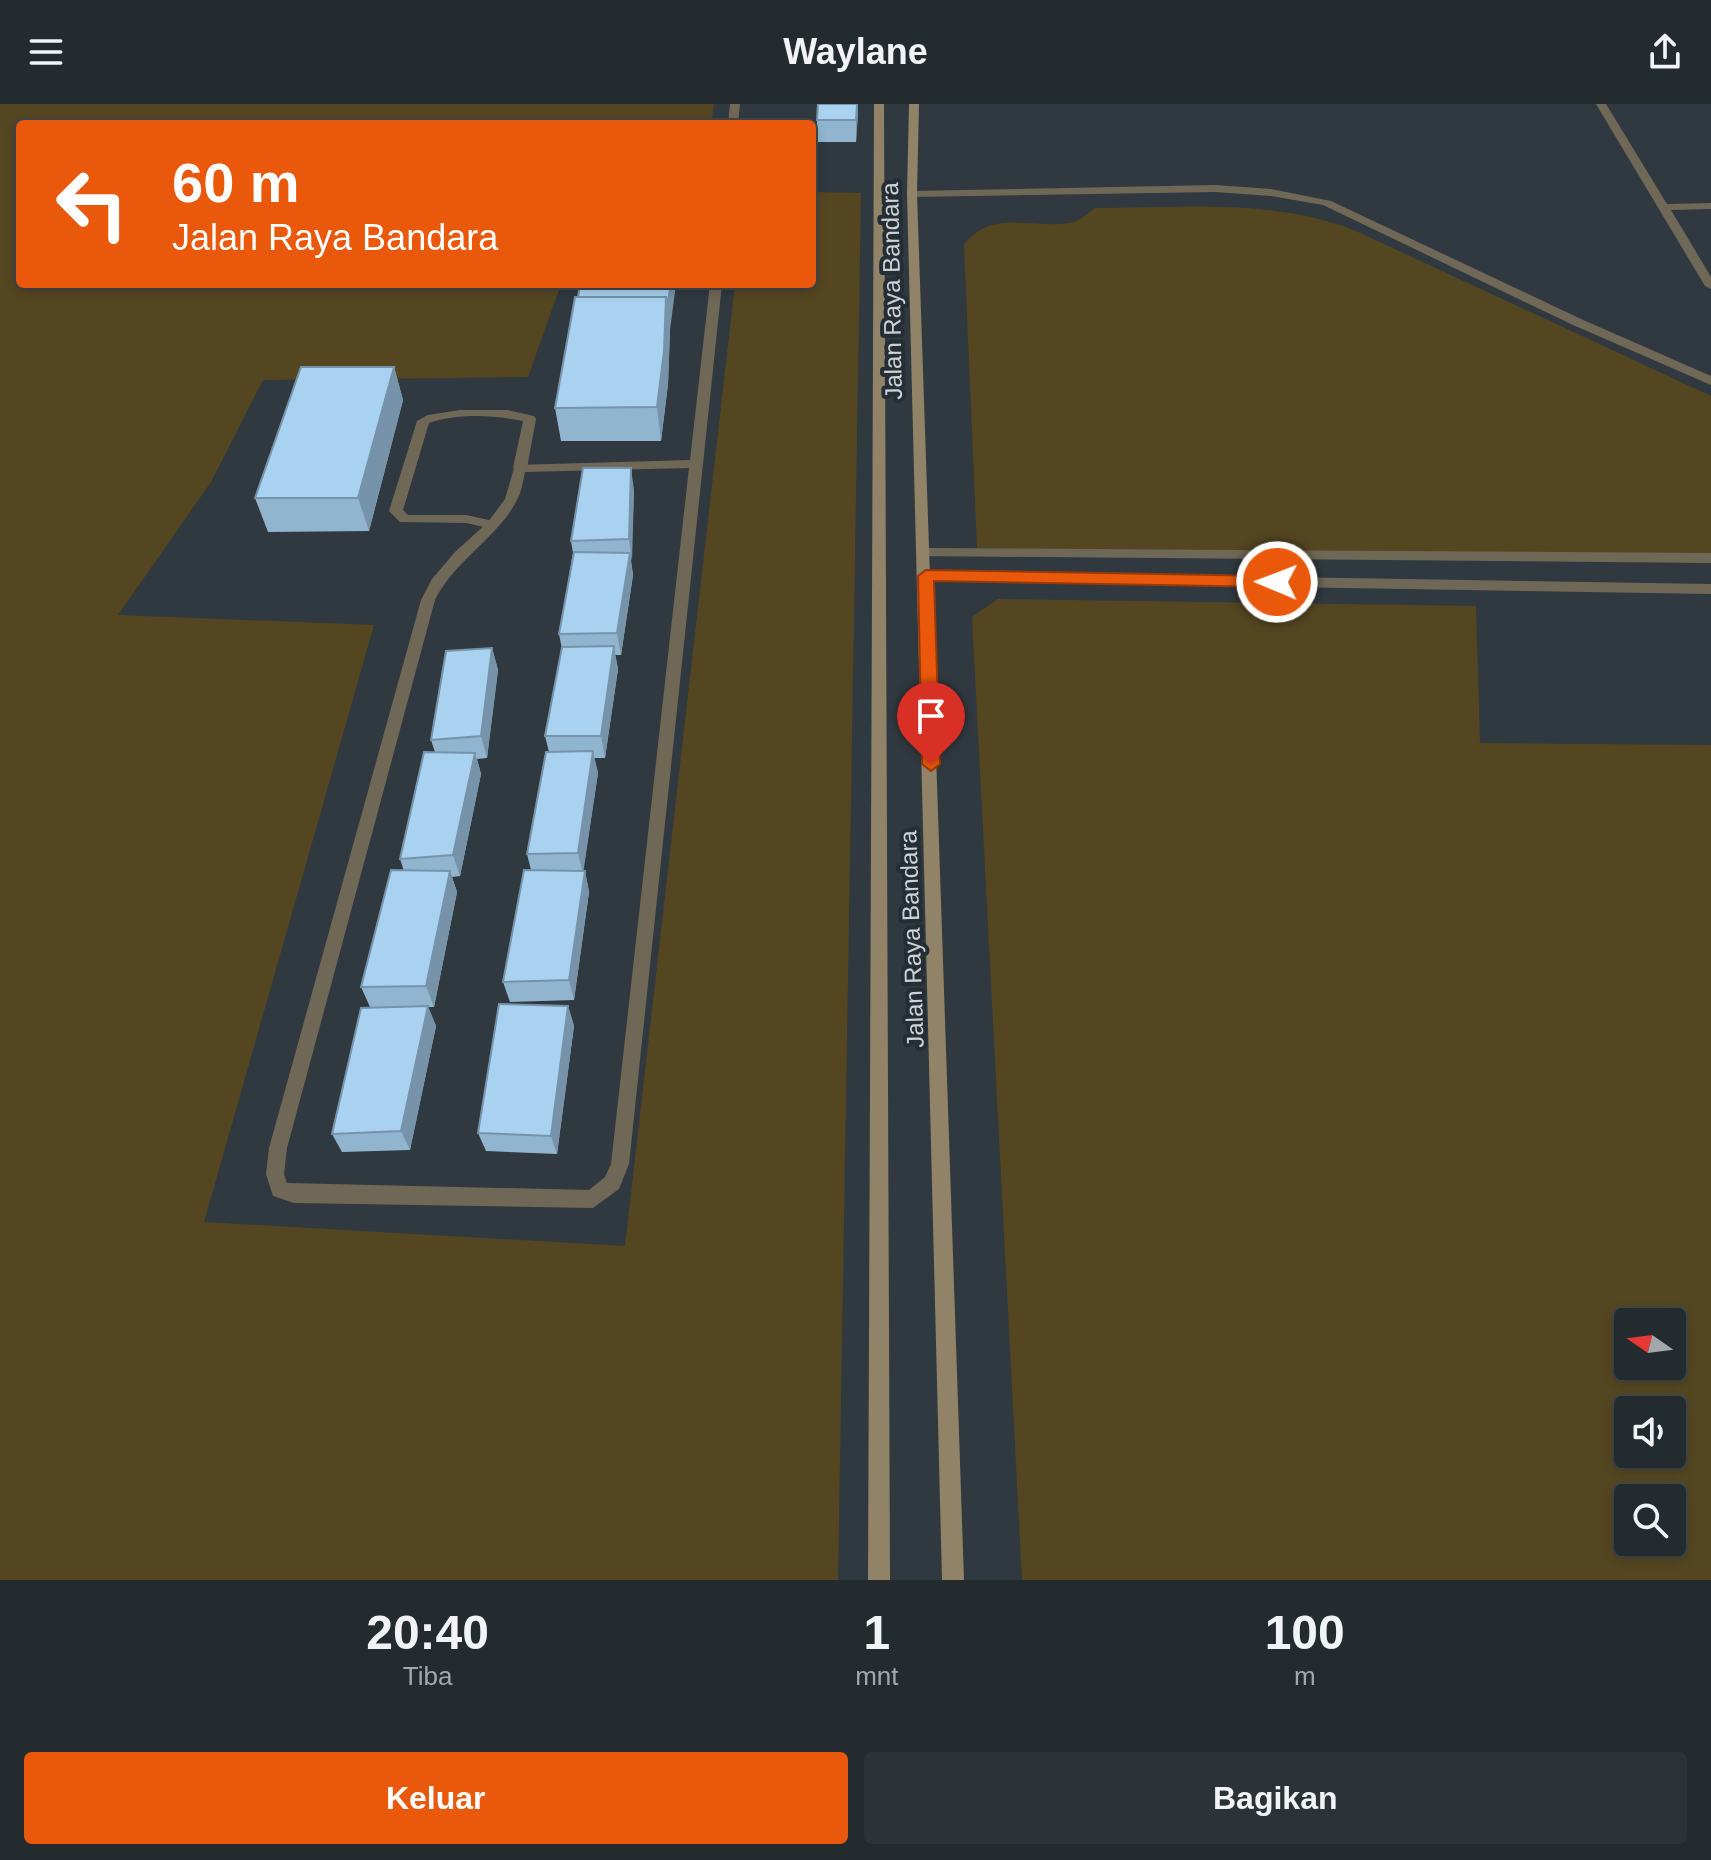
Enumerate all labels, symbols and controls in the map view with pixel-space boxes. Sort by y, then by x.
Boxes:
icon: menu [24,30,68,74]
icon: share [1643,30,1687,74]
text: Waylane [783,31,928,72]
text: 60 m [172,151,300,214]
icon: left [40,152,144,256]
street label: Jalan Raya Bandara [876,181,907,400]
text: Jalan Raya Bandara [172,217,498,258]
position arrow [1235,540,1319,624]
pin [897,682,965,764]
icon: arrive [909,694,953,738]
street label: Jalan Raya Bandara [894,829,929,1048]
north arrow [1614,1308,1686,1380]
map controls [1614,1308,1686,1556]
button: sound [1614,1396,1686,1468]
button: search [1614,1484,1686,1556]
text: 20:40 [366,1606,489,1659]
text: 1 [863,1606,890,1659]
text: 100 [1265,1606,1345,1659]
text: Tiba [403,1661,452,1691]
text: mnt [855,1661,898,1691]
text: m [1294,1661,1316,1691]
button: Keluar [24,1752,848,1844]
button: Bagikan [864,1752,1687,1844]

